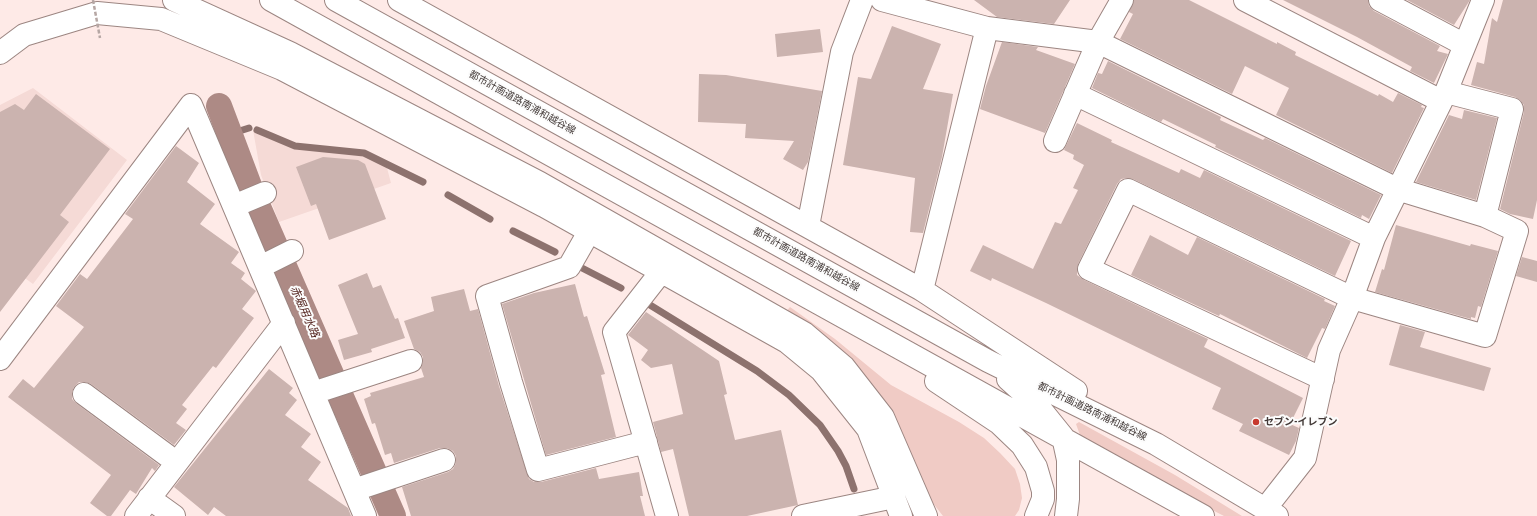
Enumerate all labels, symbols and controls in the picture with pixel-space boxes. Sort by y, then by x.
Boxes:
street label: 都市計画道路南浦和越谷線 [467,69,577,137]
street label: 都市計画道路南浦和越谷線 [751,226,861,294]
water label: 赤堀用水路 [287,284,321,340]
street label: 都市計画道路南浦和越谷線 [1035,380,1149,444]
place label: セブン-イレブン [1264,416,1338,428]
marker: セブン-イレブン [1251,417,1261,427]

